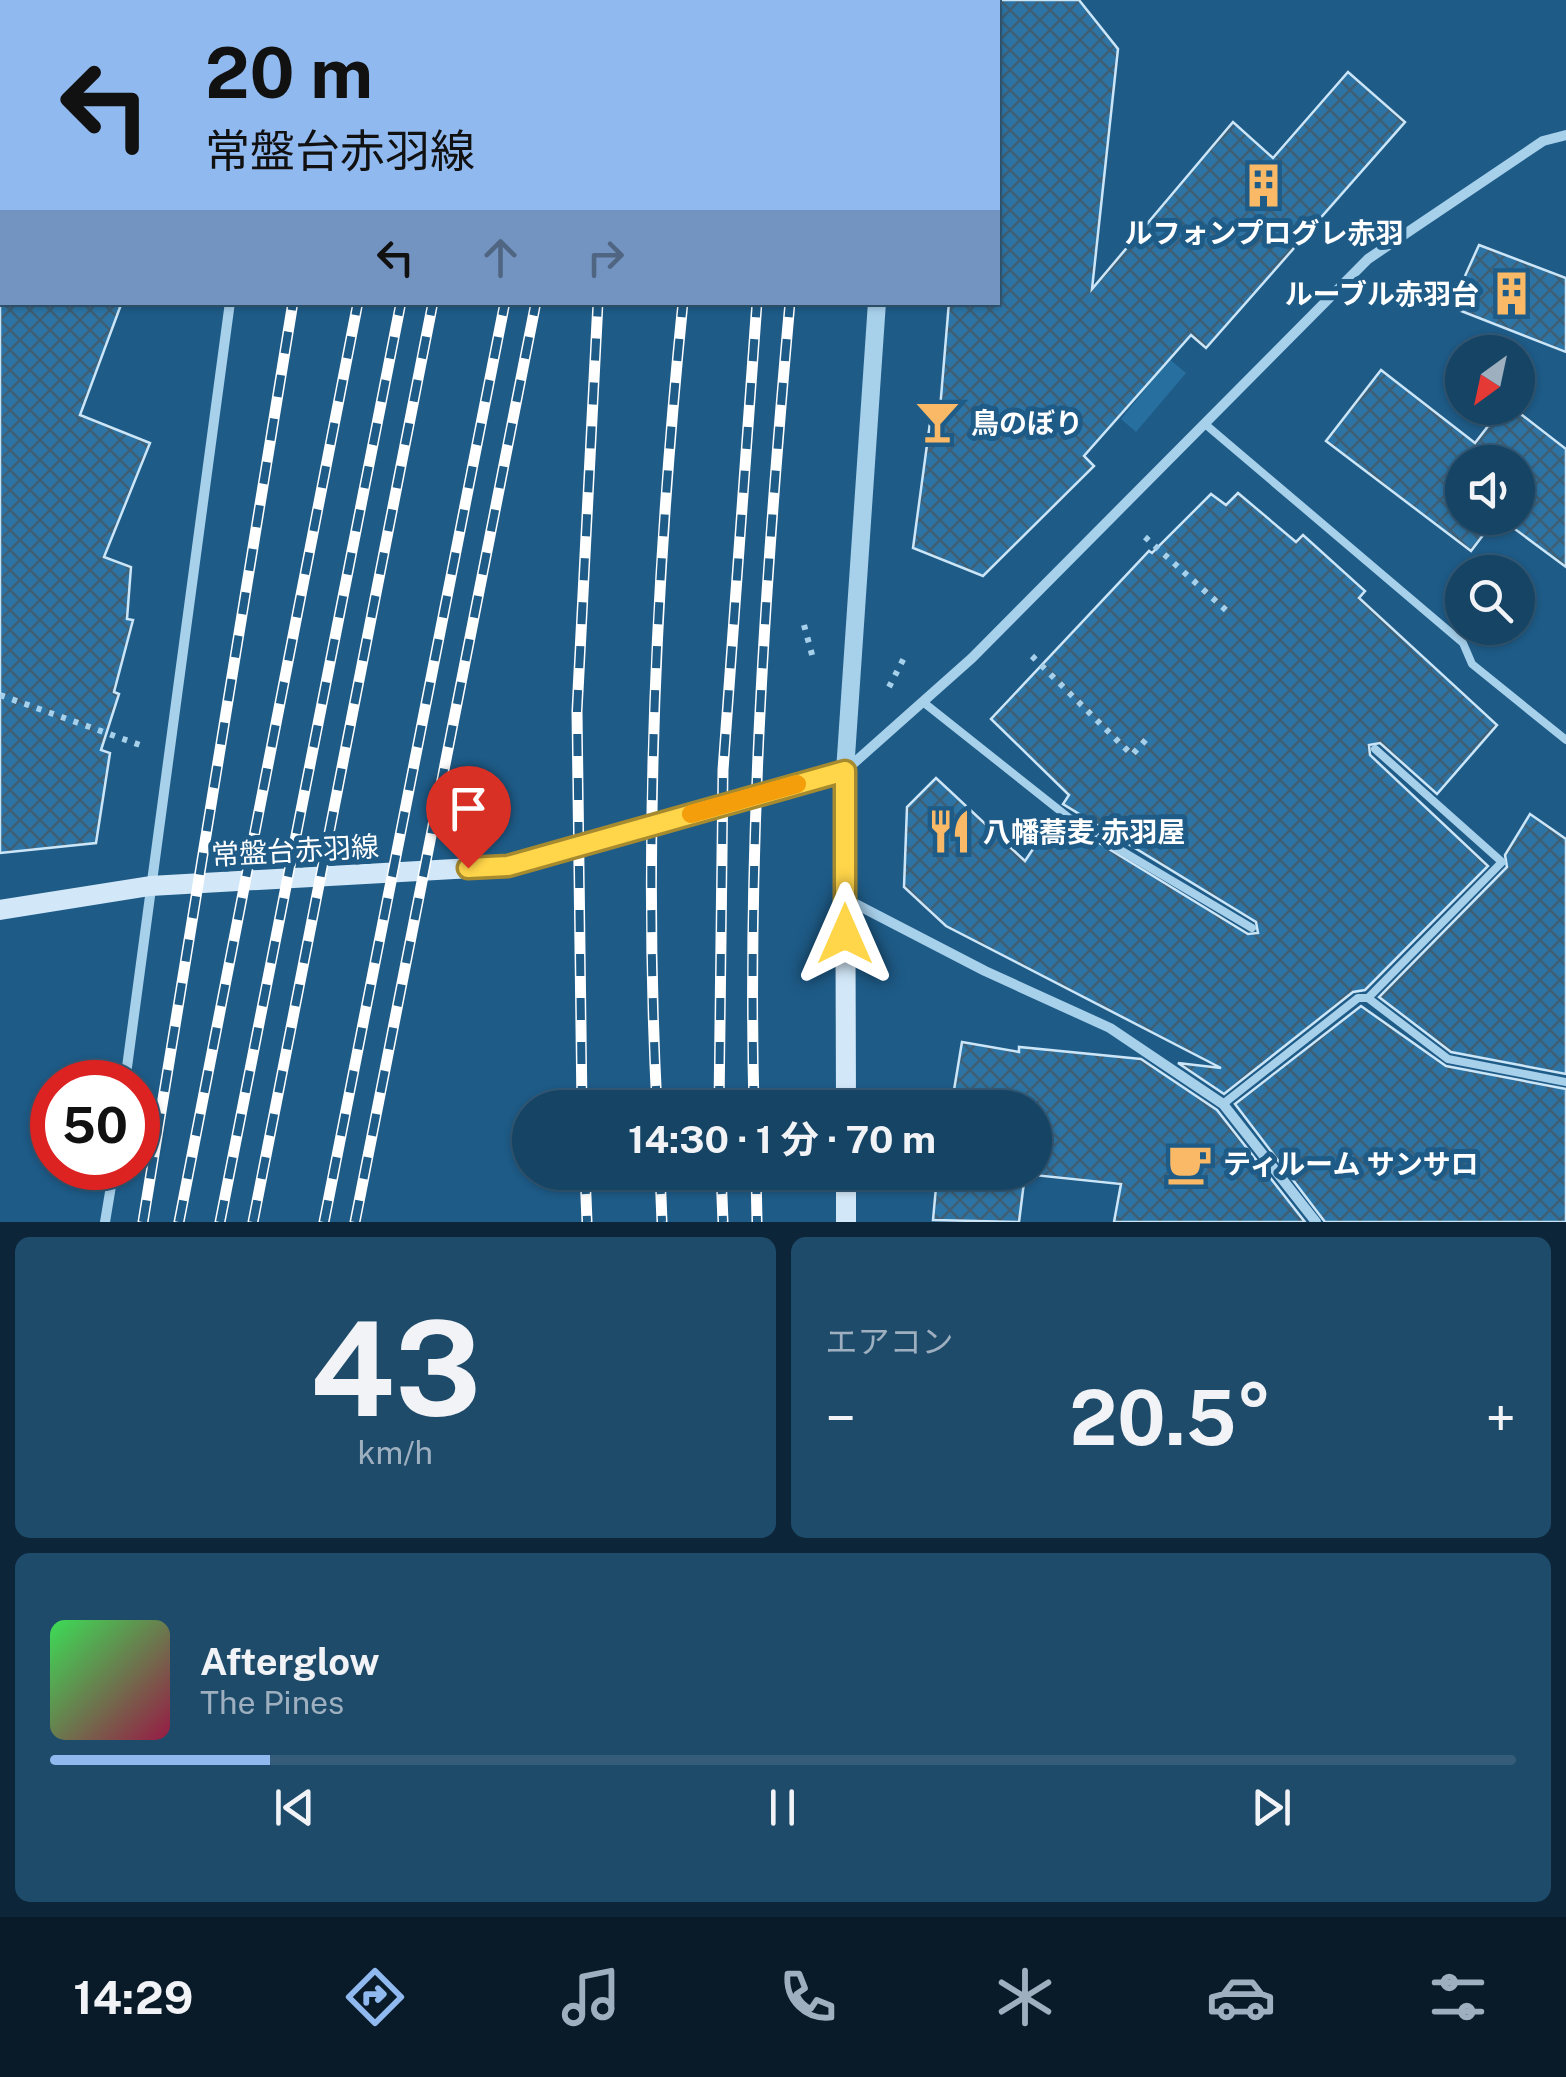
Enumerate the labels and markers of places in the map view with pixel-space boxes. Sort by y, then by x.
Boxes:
building icon: ルフォンプログレ赤羽 [1240,162,1288,210]
place label: ルフォンプログレ赤羽 [1124,216,1404,249]
building icon: ルーブル赤羽台 [1488,269,1536,317]
place label: ルーブル赤羽台 [1285,277,1479,310]
bar icon: 鳥のぼり [914,398,962,446]
place label: 鳥のぼり [971,406,1083,439]
pin [426,766,511,869]
restaurant icon: 八幡蕎麦 赤羽屋 [926,807,974,855]
place label: 八幡蕎麦 赤羽屋 [983,815,1185,848]
cafe icon: ティルーム サンサロ [1166,1139,1214,1187]
place label: ティルーム サンサロ [1223,1147,1479,1180]

